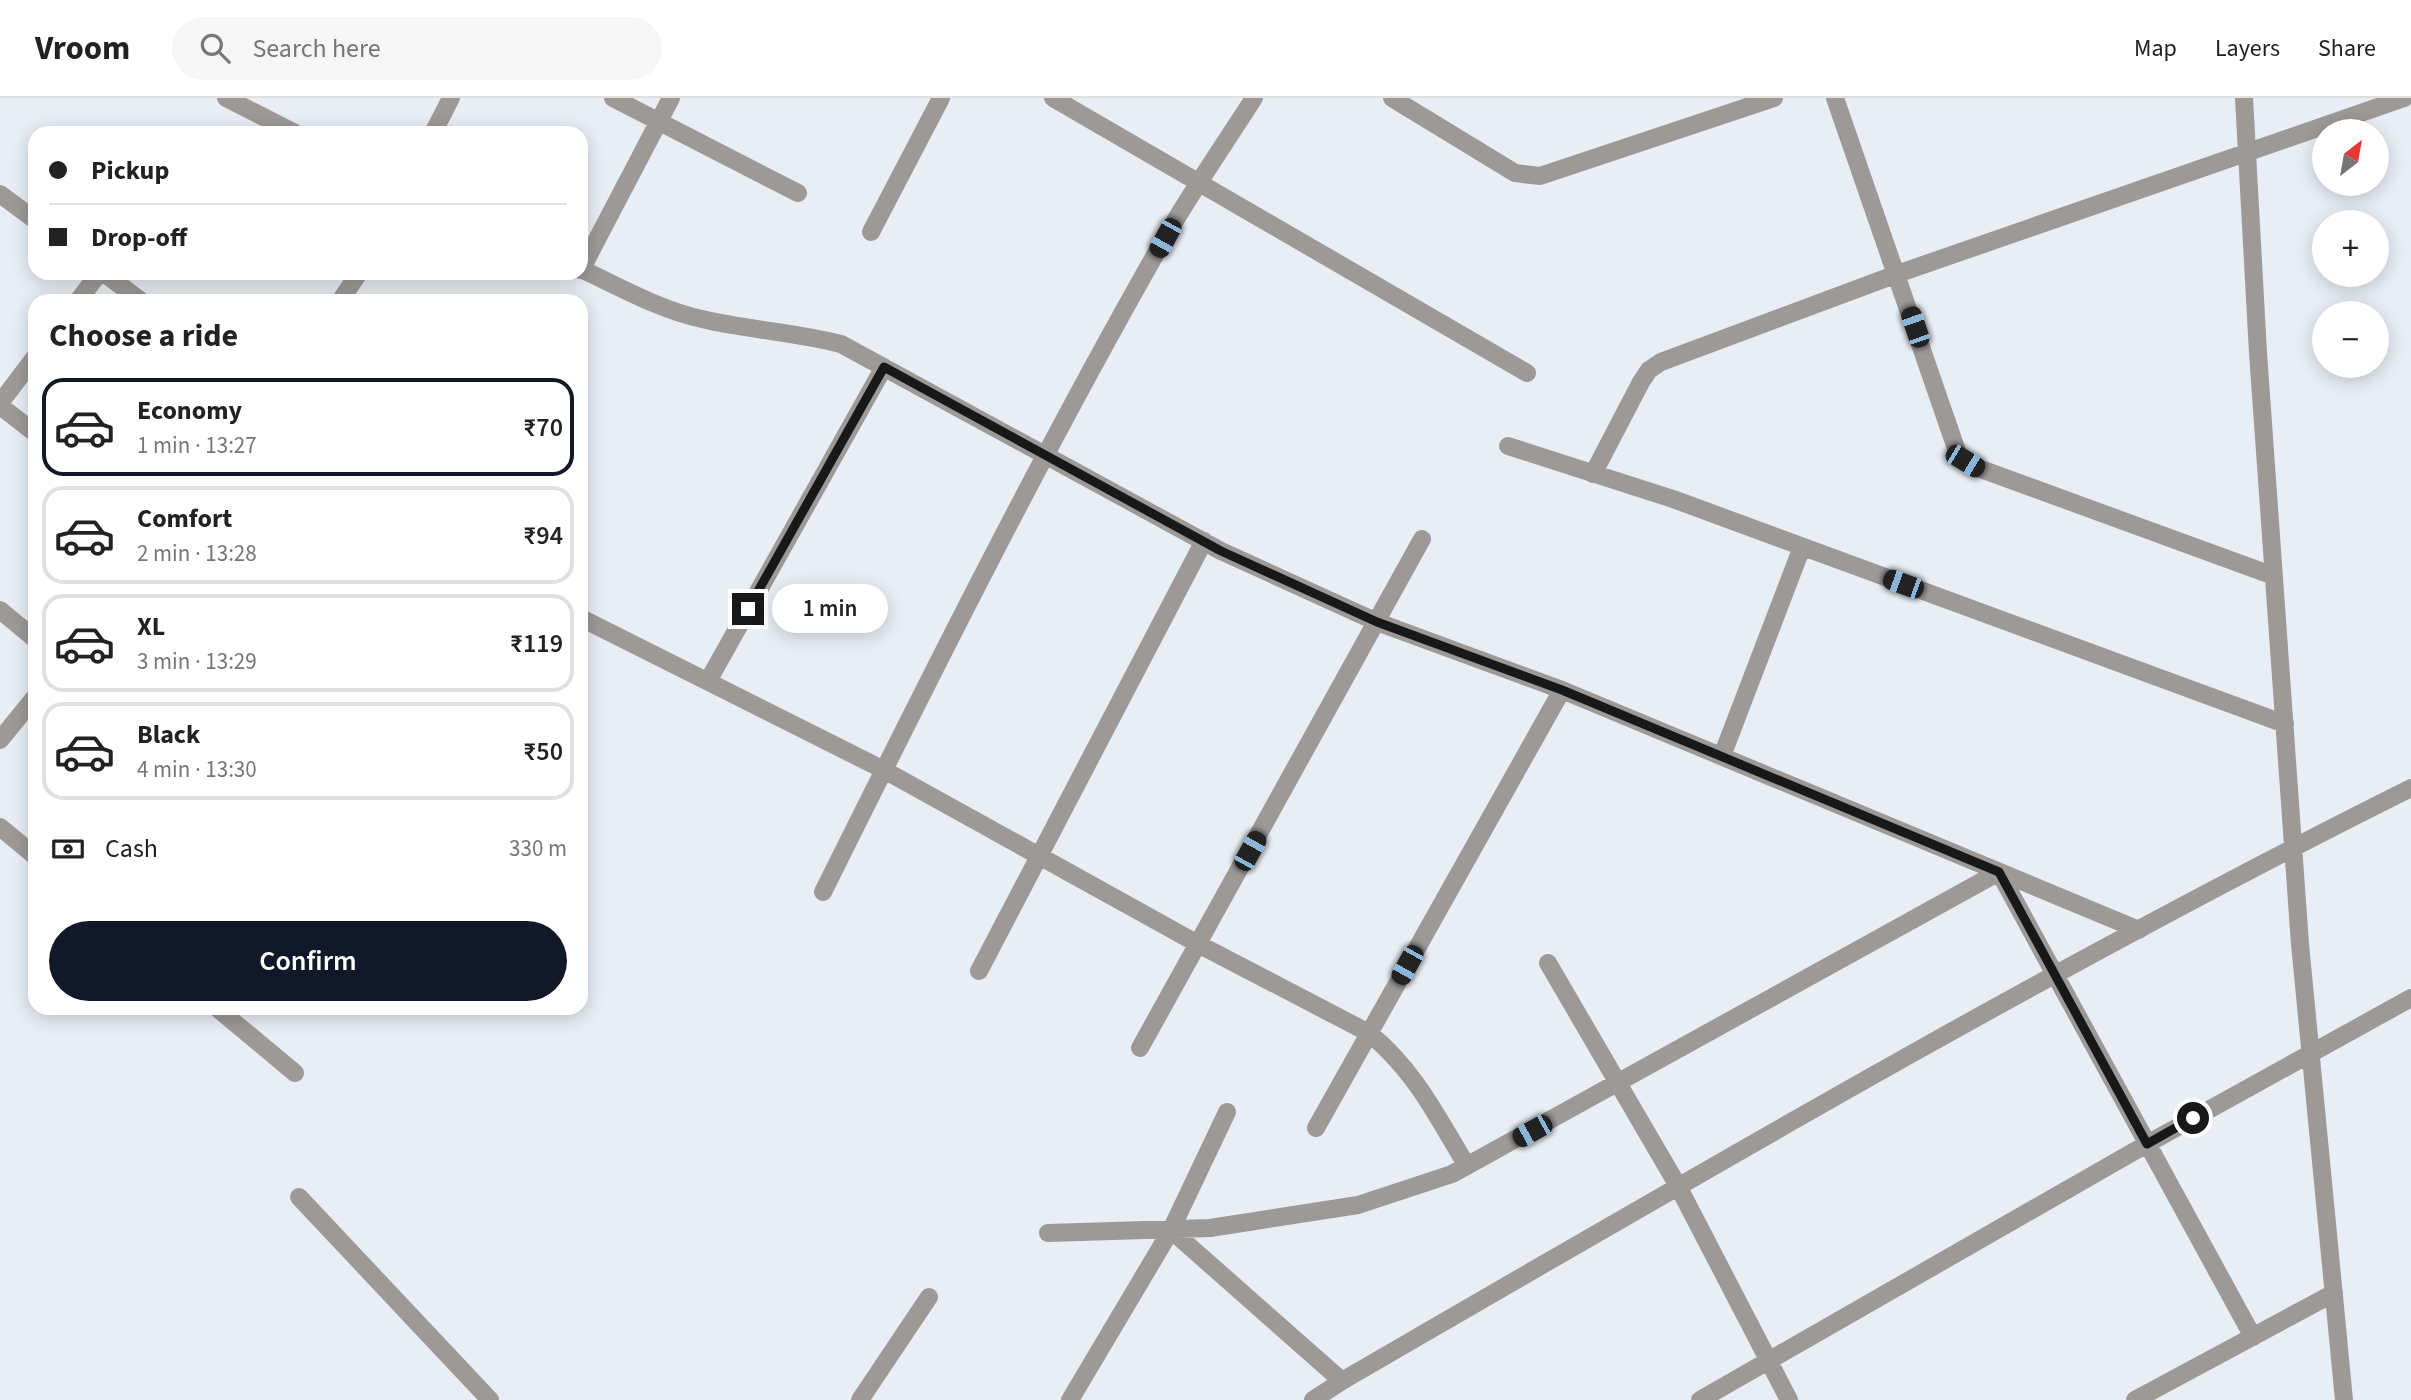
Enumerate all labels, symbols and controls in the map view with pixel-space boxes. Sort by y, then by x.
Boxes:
search box [172,17,662,80]
text: Vroom [35,25,130,72]
icon: search [196,29,234,67]
text: Search here [252,30,381,67]
text: Map [2134,31,2177,66]
text: Layers [2215,31,2280,66]
text: Share [2318,31,2376,66]
north arrow [2312,119,2389,196]
map controls [2312,119,2389,378]
text: Pickup [91,152,169,189]
button: + [2312,210,2389,287]
car [1146,215,1185,261]
text: Drop-off [91,219,187,256]
button: − [2312,301,2389,378]
car [1899,304,1932,350]
text: Choose a ride [49,313,238,359]
text: Economy [137,392,242,429]
icon: car [53,396,116,459]
text: ₹70 [523,409,563,446]
text: 1 min · 13:27 [137,429,257,462]
car [1942,441,1989,481]
text: Comfort [137,500,232,537]
icon: car [53,504,116,567]
text: ₹94 [523,517,563,554]
text: 2 min · 13:28 [137,537,257,570]
car [1880,567,1927,601]
callout: 1 min [772,584,888,634]
text: 1 min [803,592,857,625]
route end [732,593,764,625]
text: XL [137,608,165,645]
icon: car [53,612,116,675]
text: ₹119 [510,625,563,662]
text: 3 min · 13:29 [137,645,257,678]
text: Black [137,716,200,753]
icon: car [53,720,116,783]
text: ₹50 [523,733,563,770]
text: 4 min · 13:30 [137,753,257,786]
car [1231,828,1270,874]
icon: cash [49,830,87,868]
text: Cash [105,830,158,867]
text: 330 m [509,832,567,865]
button: Confirm [49,921,567,1001]
car [1388,942,1427,988]
route start [2177,1102,2209,1134]
car [1509,1112,1556,1150]

